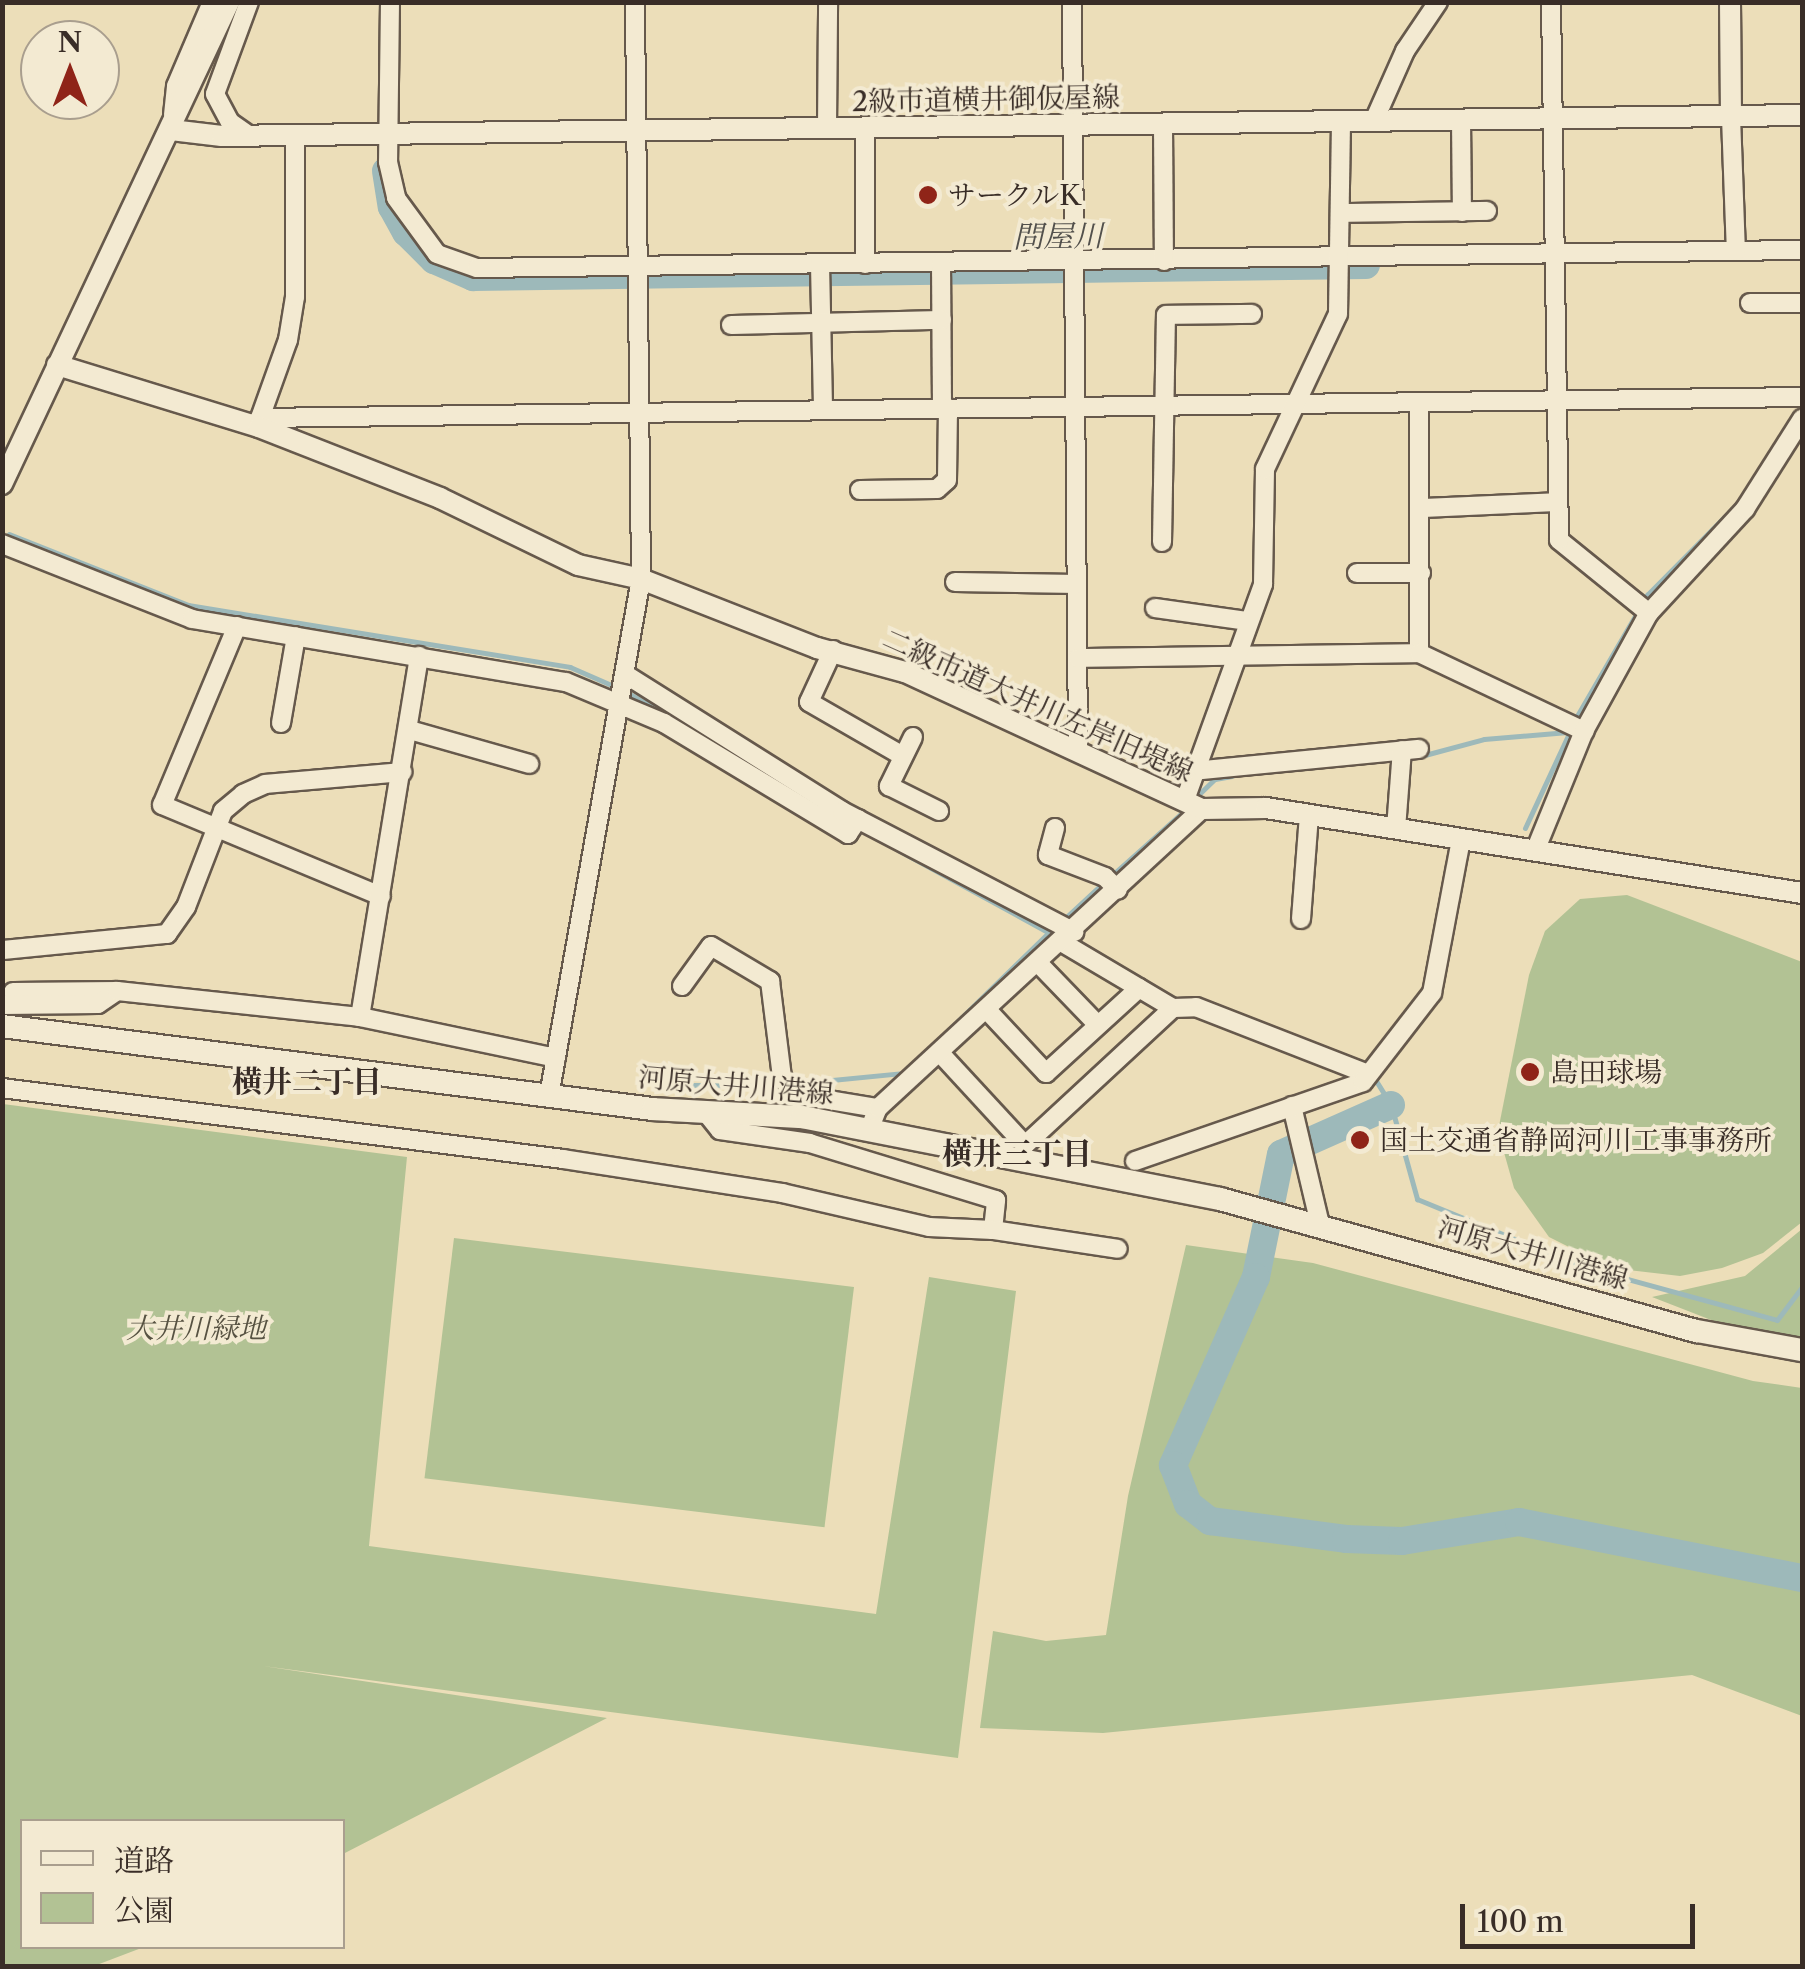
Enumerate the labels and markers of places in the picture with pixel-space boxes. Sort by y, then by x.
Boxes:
place label: サークルK [948,178,1082,212]
marker: サークルK [917,184,939,206]
place label: 島田球場 [1550,1055,1662,1089]
marker: 島田球場 [1519,1061,1541,1083]
place label: 国土交通省静岡河川工事事務所 [1380,1123,1772,1157]
marker: 国土交通省静岡河川工事事務所 [1349,1129,1371,1151]

